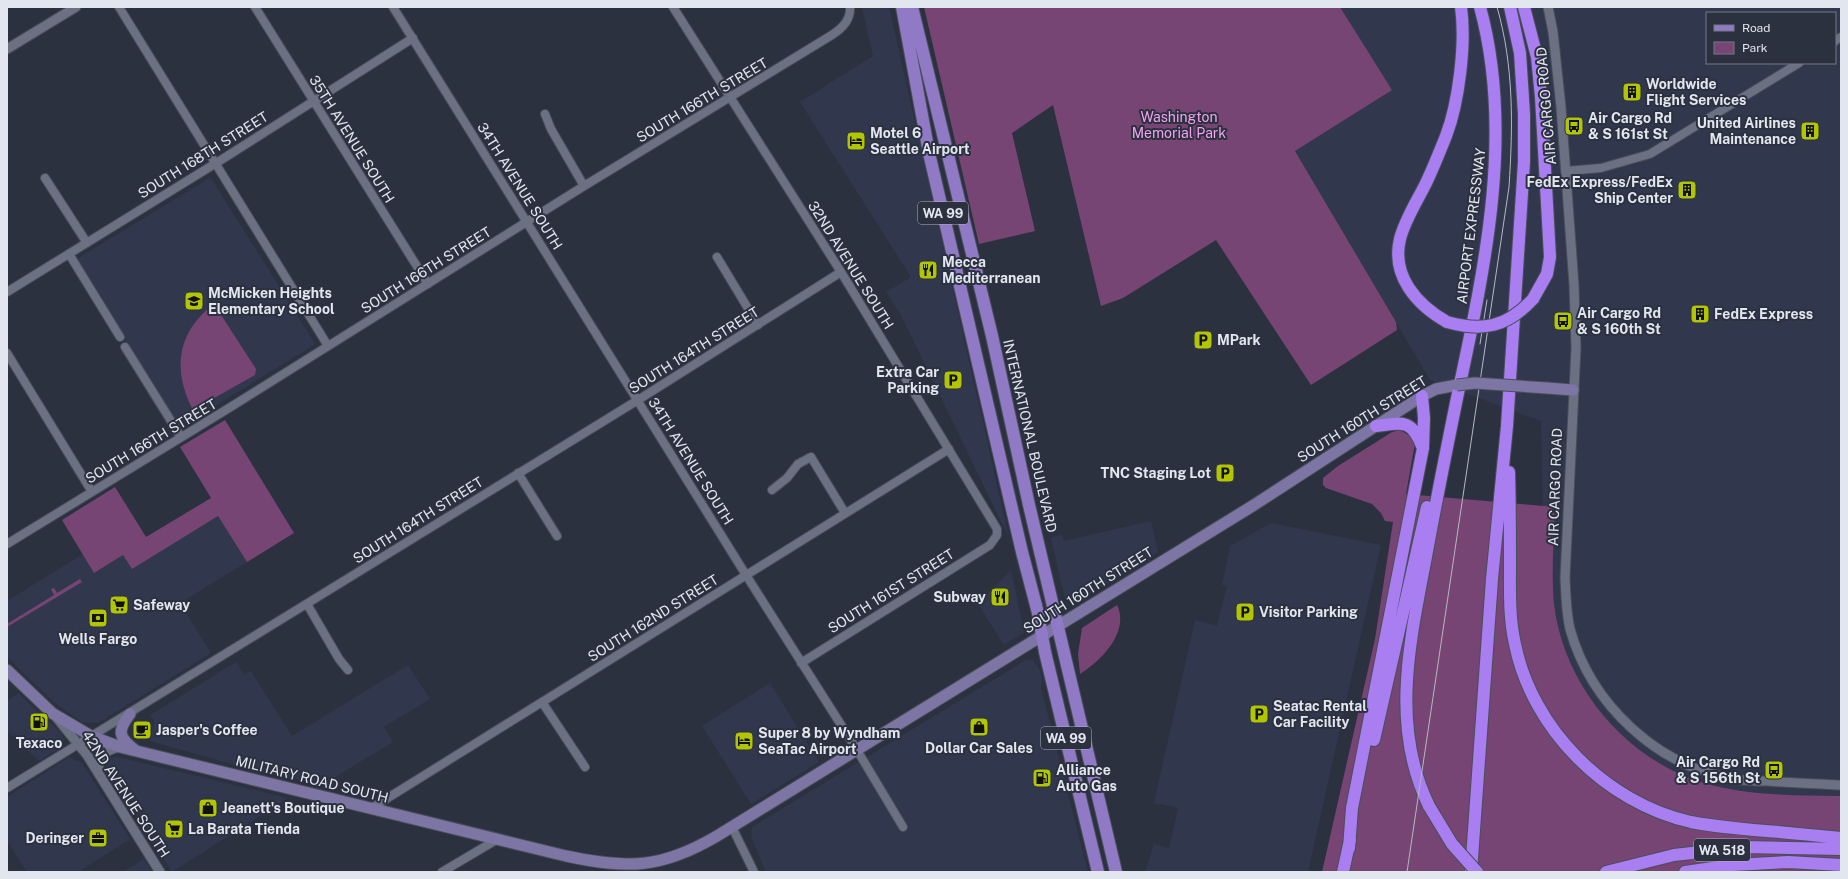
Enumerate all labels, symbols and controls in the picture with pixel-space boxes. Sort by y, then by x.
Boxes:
legend [1706,12,1836,64]
text: Road [1742,21,1770,35]
text: Park [1742,41,1768,55]
street label: AIR CARGO ROAD [1533,46,1559,166]
street label: SOUTH 166TH STREET [634,55,770,145]
street label: 35TH AVENUE SOUTH [306,72,398,206]
place label: Worldwide Flight Services [1646,76,1746,108]
building icon: Worldwide Flight Services [1621,81,1643,103]
street label: SOUTH 168TH STREET [135,108,271,202]
park label: Washington Memorial Park [1132,109,1226,141]
place label: Air Cargo Rd & S 161st St [1588,110,1672,142]
bus stop icon: Air Cargo Rd & S 161st St [1563,115,1585,137]
place label: United Airlines Maintenance [1697,115,1796,147]
street label: 34TH AVENUE SOUTH [474,119,566,253]
building icon: United Airlines Maintenance [1799,120,1821,142]
place label: Motel 6 Seattle Airport [870,125,970,157]
hotel icon: Motel 6 Seattle Airport [845,130,867,152]
street label: AIRPORT EXPRESSWAY [1453,147,1489,305]
place label: FedEx Express/FedEx Ship Center [1527,174,1673,206]
building icon: FedEx Express/FedEx Ship Center [1676,179,1698,201]
street label: 32ND AVENUE SOUTH [805,198,897,332]
road number: WA 99 [918,202,968,224]
street label: SOUTH 166TH STREET [358,223,494,317]
place label: Mecca Mediterranean [942,254,1041,286]
restaurant icon: Mecca Mediterranean [917,259,939,281]
place label: McMicken Heights Elementary School [208,285,335,317]
school or university icon: McMicken Heights Elementary School [183,290,205,312]
building icon: FedEx Express [1689,303,1711,325]
street label: SOUTH 164TH STREET [626,304,762,396]
place label: Air Cargo Rd & S 160th St [1577,305,1661,337]
place label: FedEx Express [1714,306,1813,322]
bus stop icon: Air Cargo Rd & S 160th St [1552,310,1574,332]
parking icon: MPark [1192,329,1214,351]
place label: MPark [1217,332,1261,348]
street label: INTERNATIONAL BOULEVARD [1000,338,1060,534]
place label: Extra Car Parking [876,364,939,396]
parking icon: Extra Car Parking [942,369,964,391]
street label: SOUTH 160TH STREET [1294,373,1430,465]
street label: 34TH AVENUE SOUTH [645,394,737,528]
street label: SOUTH 166TH STREET [83,396,219,486]
street label: AIR CARGO ROAD [1545,428,1565,546]
parking icon: TNC Staging Lot [1214,462,1236,484]
place label: TNC Staging Lot [1101,465,1211,481]
street label: SOUTH 164TH STREET [350,474,486,566]
street label: SOUTH 160TH STREET [1020,544,1156,636]
street label: SOUTH 161ST STREET [825,546,957,636]
street label: SOUTH 162ND STREET [585,571,721,665]
restaurant icon: Subway [989,586,1011,608]
place label: Subway [933,589,986,605]
supermarket icon: Safeway [108,594,130,616]
place label: Safeway [133,597,190,613]
parking icon: Visitor Parking [1234,601,1256,623]
place label: Visitor Parking [1259,604,1358,620]
bank icon: Wells Fargo [87,607,109,629]
place label: Wells Fargo [59,631,137,647]
place label: Seatac Rental Car Facility [1273,698,1367,730]
parking icon: Seatac Rental Car Facility [1248,703,1270,725]
fuel station icon: Texaco [28,711,50,733]
shop icon: Dollar Car Sales [968,716,990,738]
cafe icon: Jasper's Coffee [131,719,153,741]
place label: Jasper's Coffee [156,722,258,738]
place label: Super 8 by Wyndham SeaTac Airport [758,725,900,757]
road number: WA 99 [1041,727,1091,749]
street label: 42ND AVENUE SOUTH [79,728,173,860]
hotel icon: Super 8 by Wyndham SeaTac Airport [733,730,755,752]
place label: Texaco [16,735,62,751]
place label: Dollar Car Sales [925,740,1033,756]
street label: MILITARY ROAD SOUTH [234,752,390,806]
place label: Air Cargo Rd & S 156th St [1676,754,1760,786]
bus stop icon: Air Cargo Rd & S 156th St [1763,759,1785,781]
place label: Alliance Auto Gas [1056,762,1117,794]
fuel station icon: Alliance Auto Gas [1031,767,1053,789]
shop icon: Jeanett's Boutique [197,797,219,819]
place label: Jeanett's Boutique [222,800,344,816]
supermarket icon: La Barata Tienda [163,818,185,840]
place label: La Barata Tienda [188,821,300,837]
office icon: Deringer [87,827,109,849]
place label: Deringer [26,830,84,846]
road number: WA 518 [1694,839,1750,861]

